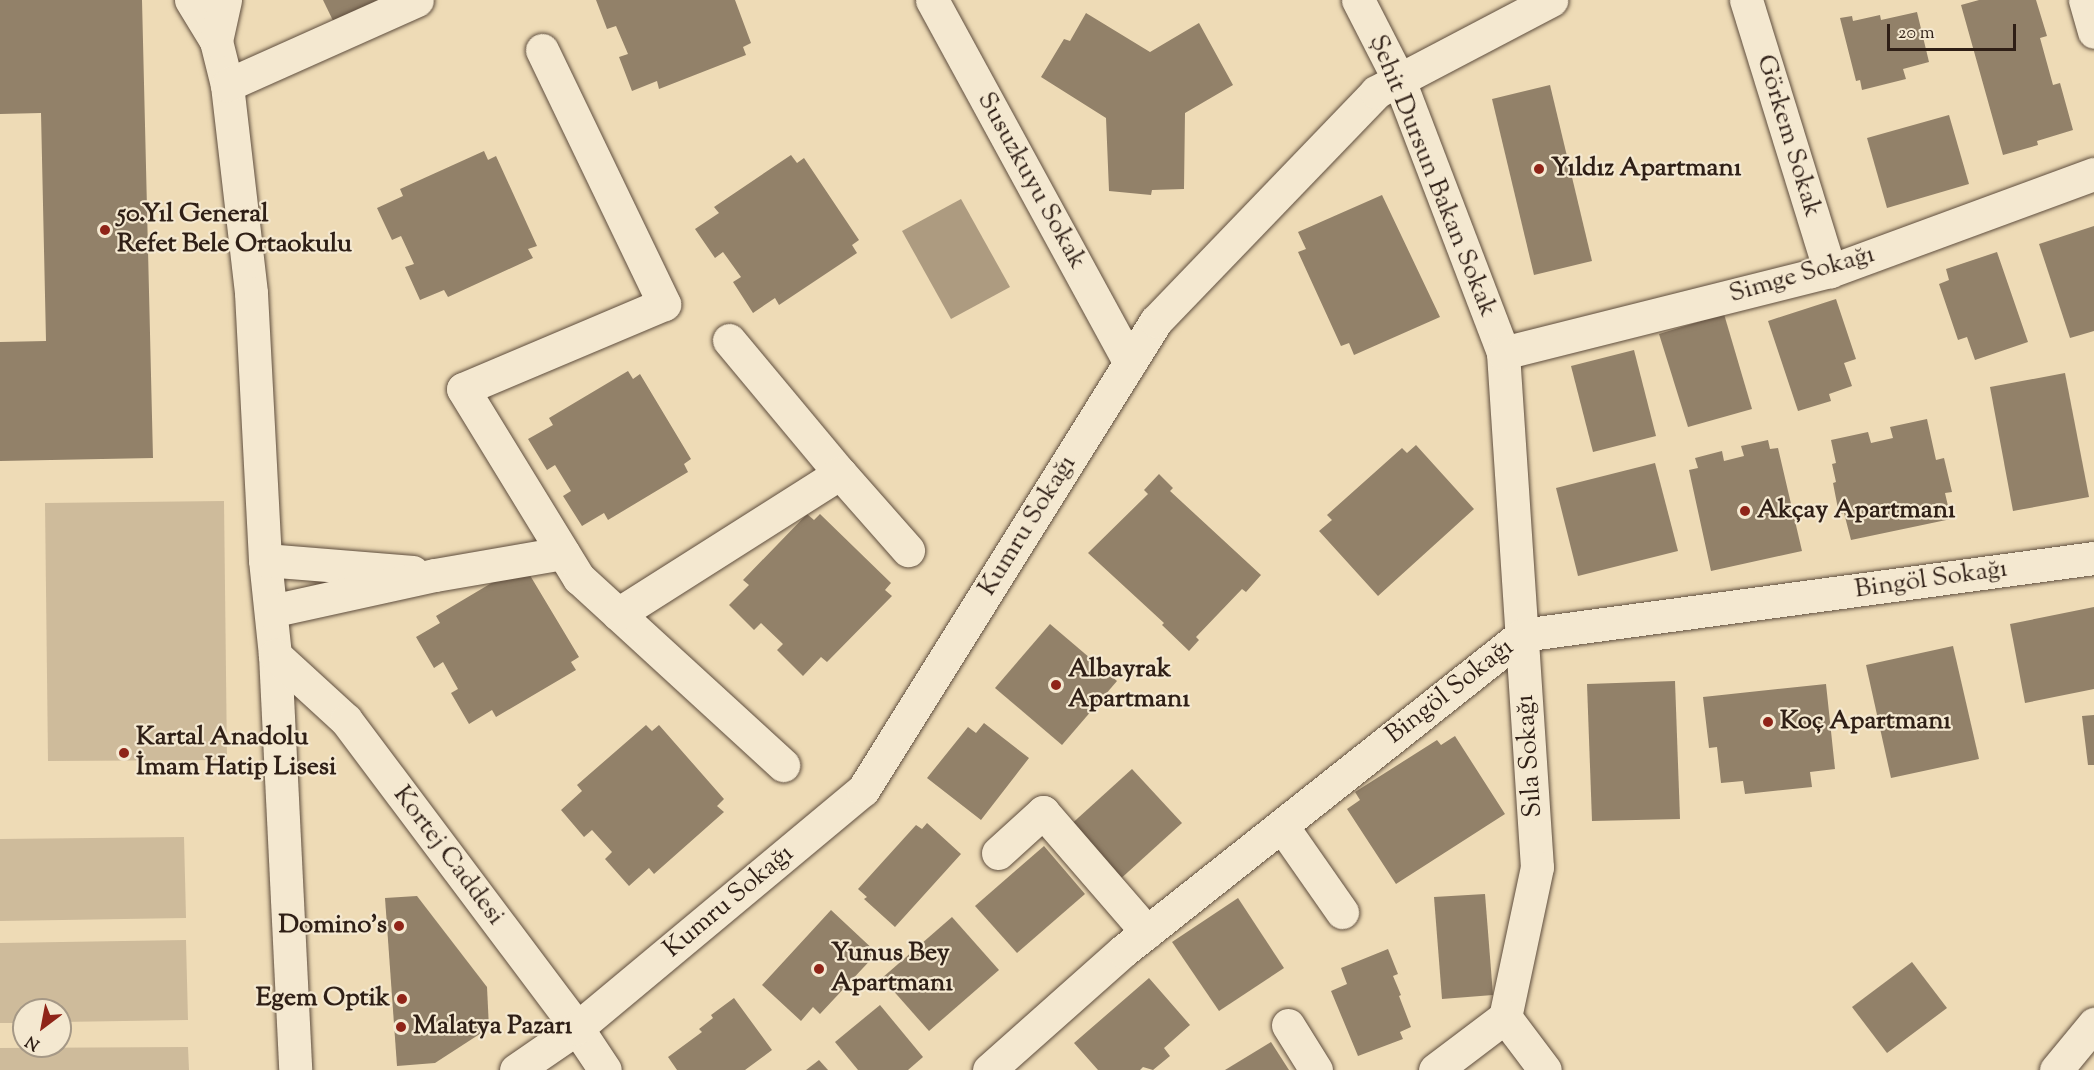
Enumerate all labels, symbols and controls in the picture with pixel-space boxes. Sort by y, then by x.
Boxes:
scale bar [1890,12,2019,50]
text: 20 m [1898,21,1935,47]
street label: Şehit Dursun Bakan Sokak [1361,31,1503,321]
street label: Görkem Sokak [1749,51,1827,221]
street label: Susuzkuyu Sokak [969,87,1093,275]
place label: Yıldız Apartmanı [1551,153,1741,185]
marker: Yıldız Apartmanı [1532,162,1546,176]
place label: 50.Yıl General Refet Bele Ortaokulu [117,199,352,260]
marker: 50.Yıl General Refet Bele Ortaokulu [98,223,112,237]
street label: Simge Sokağı [1726,239,1878,311]
street label: Kumru Sokağı [972,450,1084,602]
place label: Akçay Apartmanı [1757,495,1955,527]
marker: Akçay Apartmanı [1738,504,1752,518]
street label: Bingöl Sokağı [1853,554,2009,606]
street label: Bingöl Sokağı [1380,632,1520,752]
place label: Albayrak Apartmanı [1068,654,1190,716]
marker: Albayrak Apartmanı [1049,678,1063,692]
street label: Sıla Sokağı [1510,694,1550,818]
place label: Koç Apartmanı [1780,706,1951,738]
marker: Koç Apartmanı [1761,715,1775,729]
place label: Kartal Anadolu İmam Hatip Lisesi [136,722,336,784]
marker: Kartal Anadolu İmam Hatip Lisesi [117,746,131,760]
street label: Kortej Caddesi [386,780,510,932]
street label: Kumru Sokağı [658,839,800,965]
place label: Domino's [278,910,387,942]
marker: Domino's [392,919,406,933]
place label: Yunus Bey Apartmanı [831,938,953,1000]
marker: Yunus Bey Apartmanı [812,962,826,976]
place label: Egem Optik [256,983,390,1015]
marker: Egem Optik [395,992,409,1006]
north arrow [12,998,72,1058]
place label: Malatya Pazarı [413,1011,572,1043]
marker: Malatya Pazarı [394,1020,408,1034]
text: N [22,1029,45,1055]

